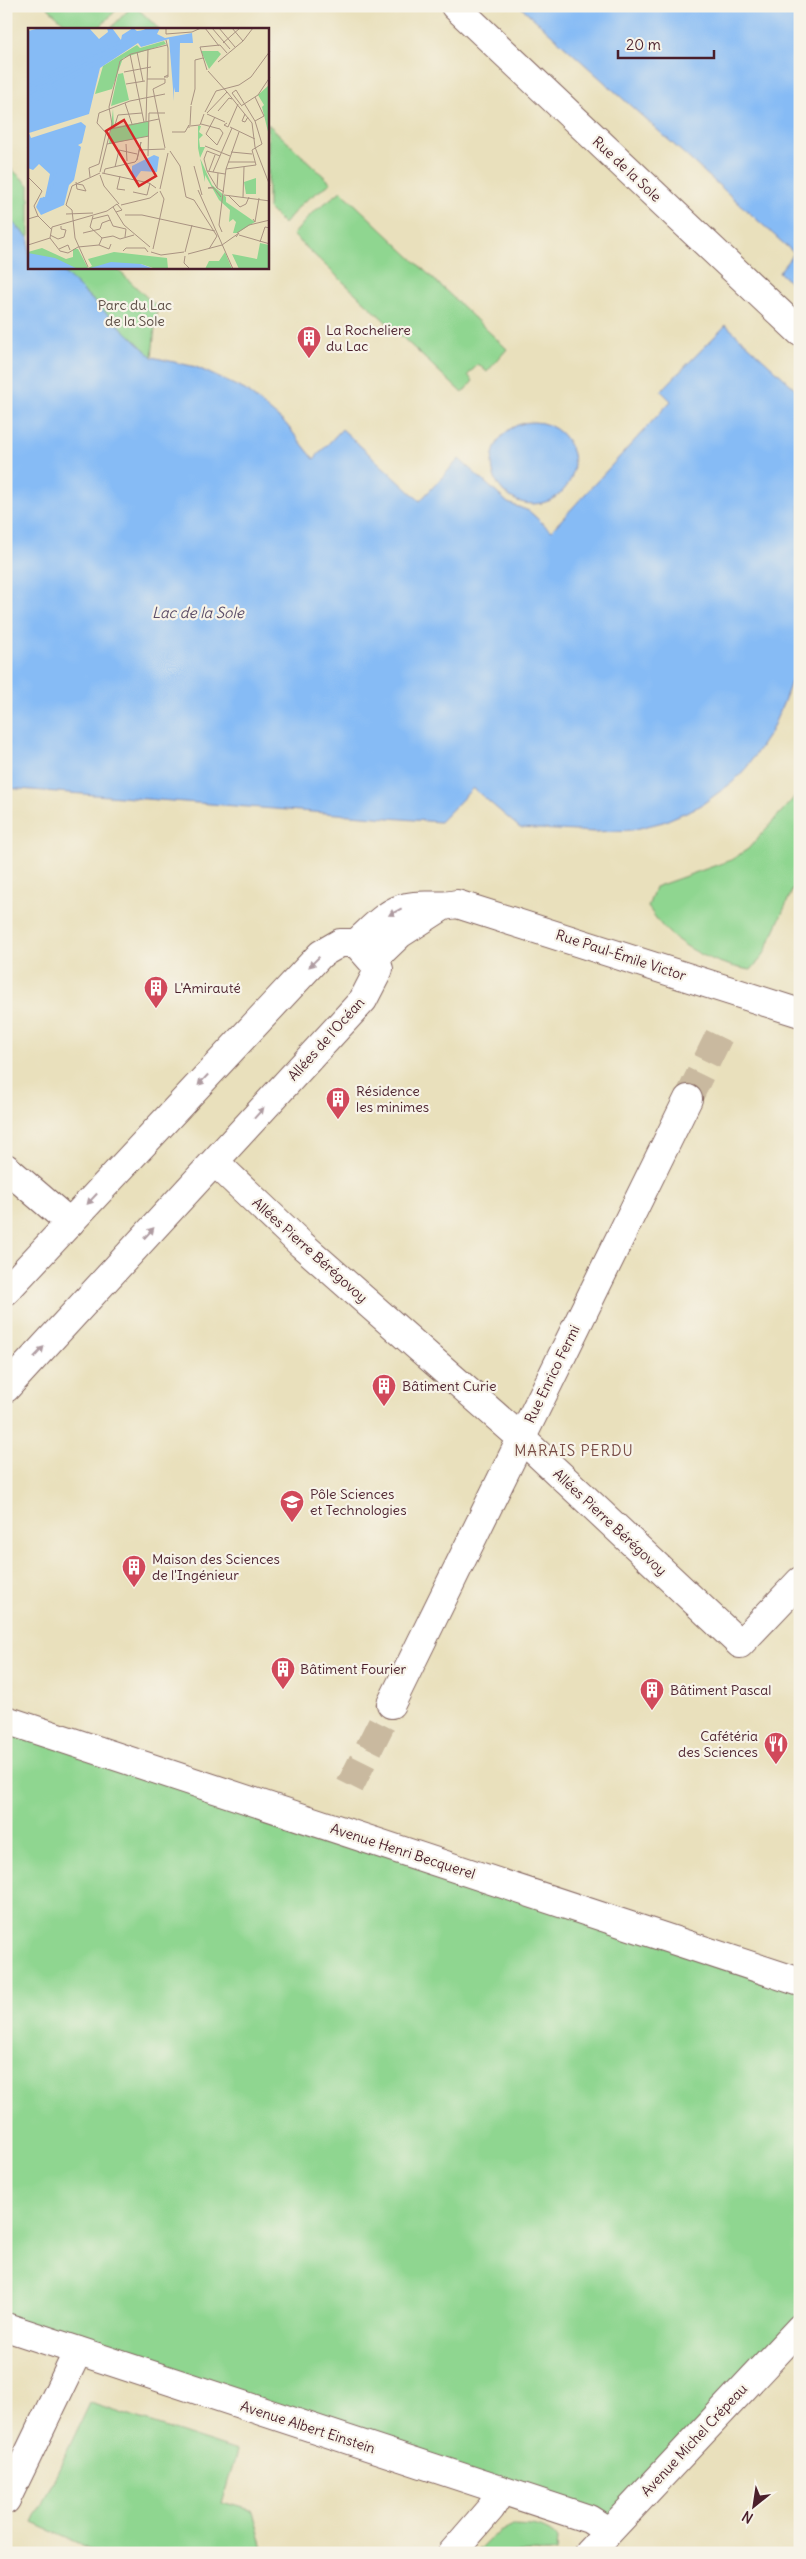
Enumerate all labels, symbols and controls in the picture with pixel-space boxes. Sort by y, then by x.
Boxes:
inset map [28,28,269,269]
scale bar [618,28,715,60]
text: 20 m [626,35,661,54]
street label: Rue de la Sole [589,133,665,205]
park label: Parc du Lac de la Sole [98,296,172,330]
place label: La Rocheliere du Lac [326,321,411,355]
building icon: La Rocheliere du Lac [296,325,322,359]
water label: Lac de la Sole [152,603,245,622]
one-way arrow [387,908,402,916]
street label: Rue Paul-Émile Victor [554,925,689,985]
one-way arrow [308,956,320,968]
building icon: L'Amirauté [143,975,169,1009]
place label: L'Amirauté [174,979,241,997]
street label: Allées de l'Océan [284,993,368,1085]
one-way arrow [197,1074,209,1086]
place label: Résidence les minimes [356,1082,429,1116]
building icon: Résidence les minimes [325,1086,351,1120]
one-way arrow [254,1107,265,1120]
one-way arrow [86,1193,98,1205]
street label: Allées Pierre Bérégovoy [249,1193,371,1307]
one-way arrow [144,1226,155,1239]
street label: Rue Enrico Fermi [520,1322,584,1426]
one-way arrow [33,1347,45,1359]
building icon: Bâtiment Curie [371,1373,397,1407]
place label: Bâtiment Curie [402,1377,496,1395]
district label: MARAIS PERDU [514,1441,634,1460]
street label: Allées Pierre Bérégovoy [549,1465,671,1579]
place label: Pôle Sciences et Technologies [310,1485,407,1519]
school or university icon: Pôle Sciences et Technologies [279,1489,305,1523]
place label: Maison des Sciences de l'Ingénieur [152,1550,280,1584]
building icon: Maison des Sciences de l'Ingénieur [121,1554,147,1588]
building icon: Bâtiment Fourier [270,1656,296,1690]
place label: Bâtiment Fourier [300,1660,407,1678]
building icon: Bâtiment Pascal [639,1677,665,1711]
place label: Bâtiment Pascal [670,1681,771,1699]
place label: Cafétéria des Sciences [678,1727,758,1761]
restaurant icon: Cafétéria des Sciences [763,1731,789,1765]
street label: Avenue Henri Becquerel [328,1819,478,1883]
street label: Avenue Michel Crépeau [637,2380,751,2500]
street label: Avenue Albert Einstein [238,2397,378,2457]
north arrow [728,2482,778,2532]
text: N [739,2507,756,2527]

